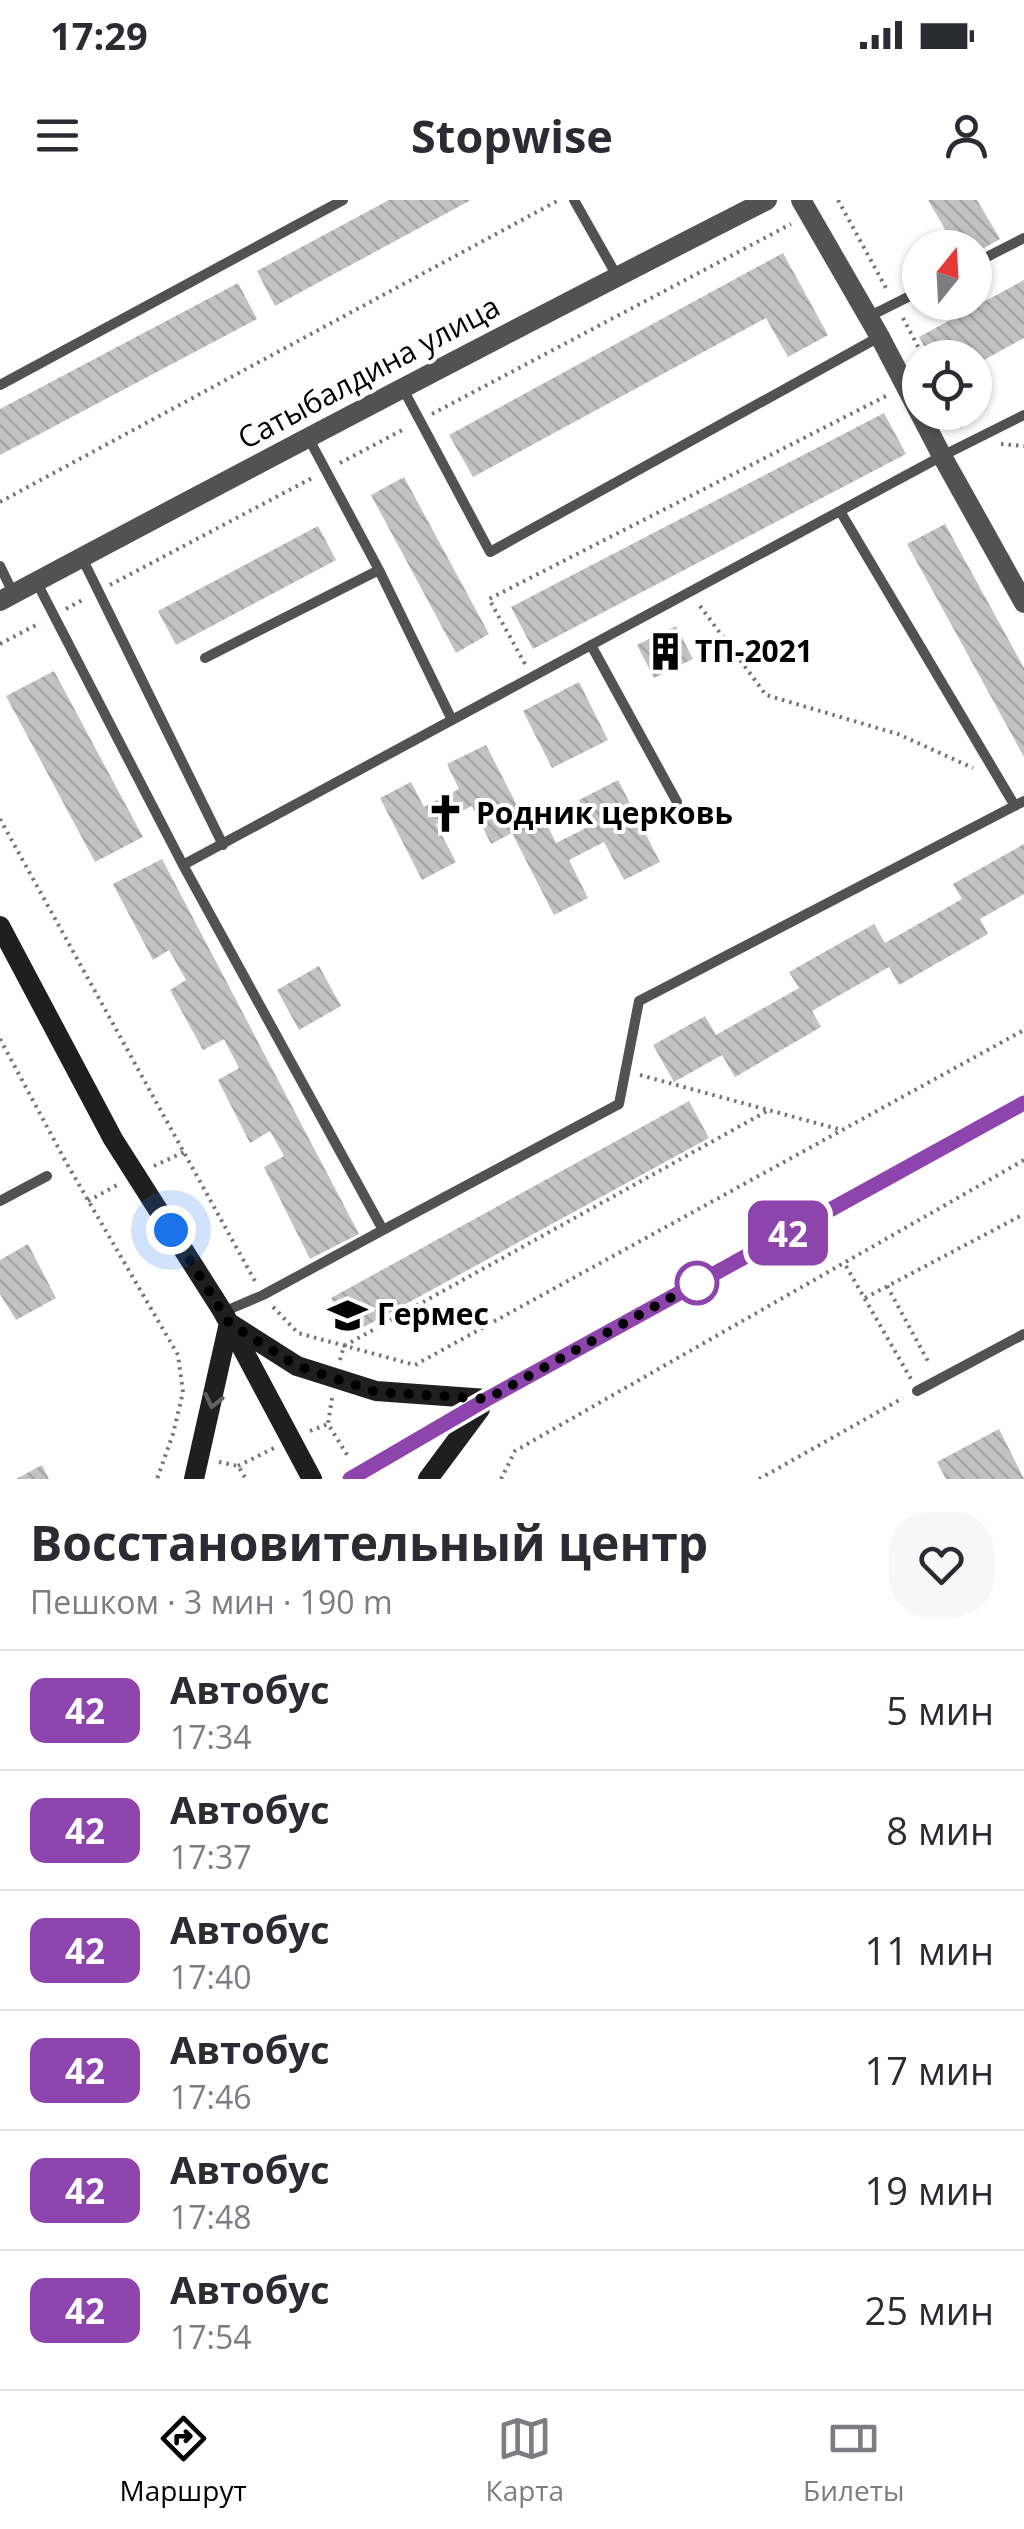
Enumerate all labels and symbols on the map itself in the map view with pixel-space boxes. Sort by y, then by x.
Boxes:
north arrow [902,230,992,320]
street label: Сатыбалдина улица [230,285,506,458]
place label: ТП-2021 [695,630,813,671]
building icon: ТП-2021 [644,631,686,673]
place label: Родник церковь [476,792,733,833]
church icon: Родник церковь [425,793,467,835]
line badge: 42 [743,1200,833,1266]
your location [146,1205,196,1255]
unlabelled marker [676,1262,718,1304]
place label: Гермес [377,1293,489,1334]
school or university icon: Гермес [326,1294,368,1336]
one-way arrow [204,1392,225,1409]

